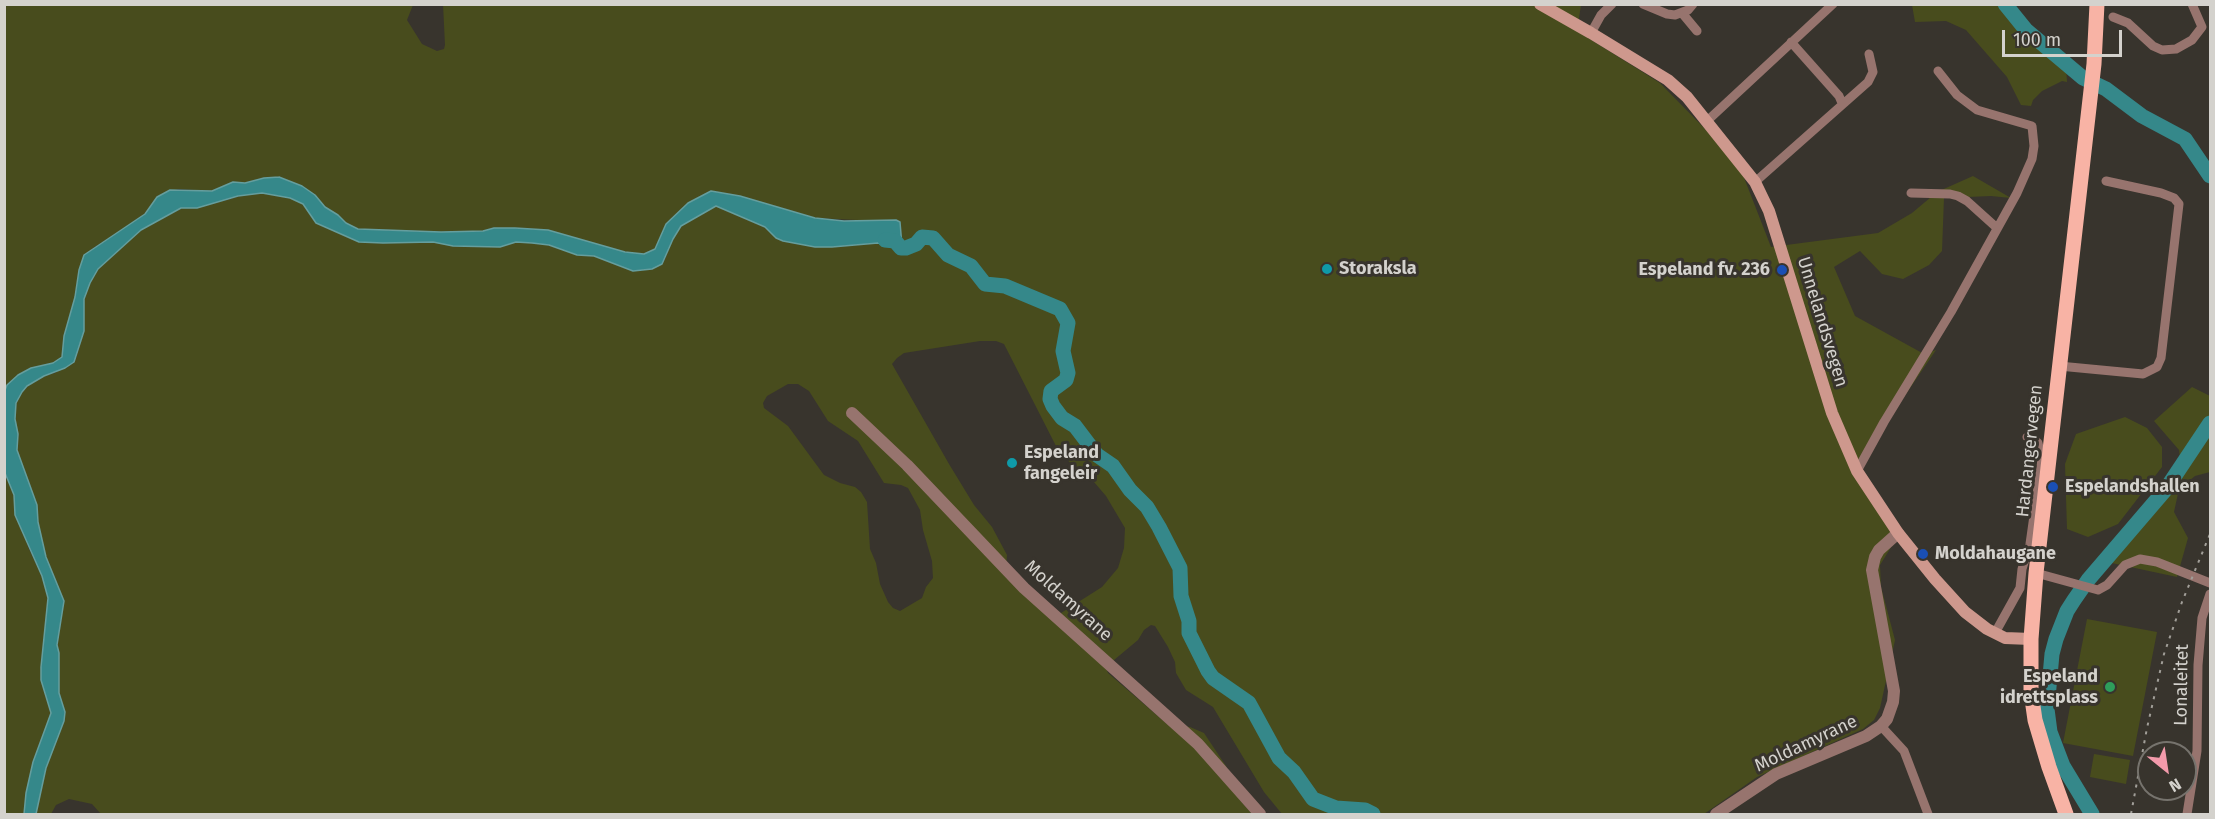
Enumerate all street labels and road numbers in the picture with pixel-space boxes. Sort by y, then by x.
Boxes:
street label: Unnelandsvegen [1792,254,1852,390]
street label: Hardangervegen [2012,384,2048,518]
street label: Moldamyrane [1020,556,1116,646]
street label: Lonaleitet [2170,644,2194,726]
street label: Moldamyrane [1751,711,1861,777]

